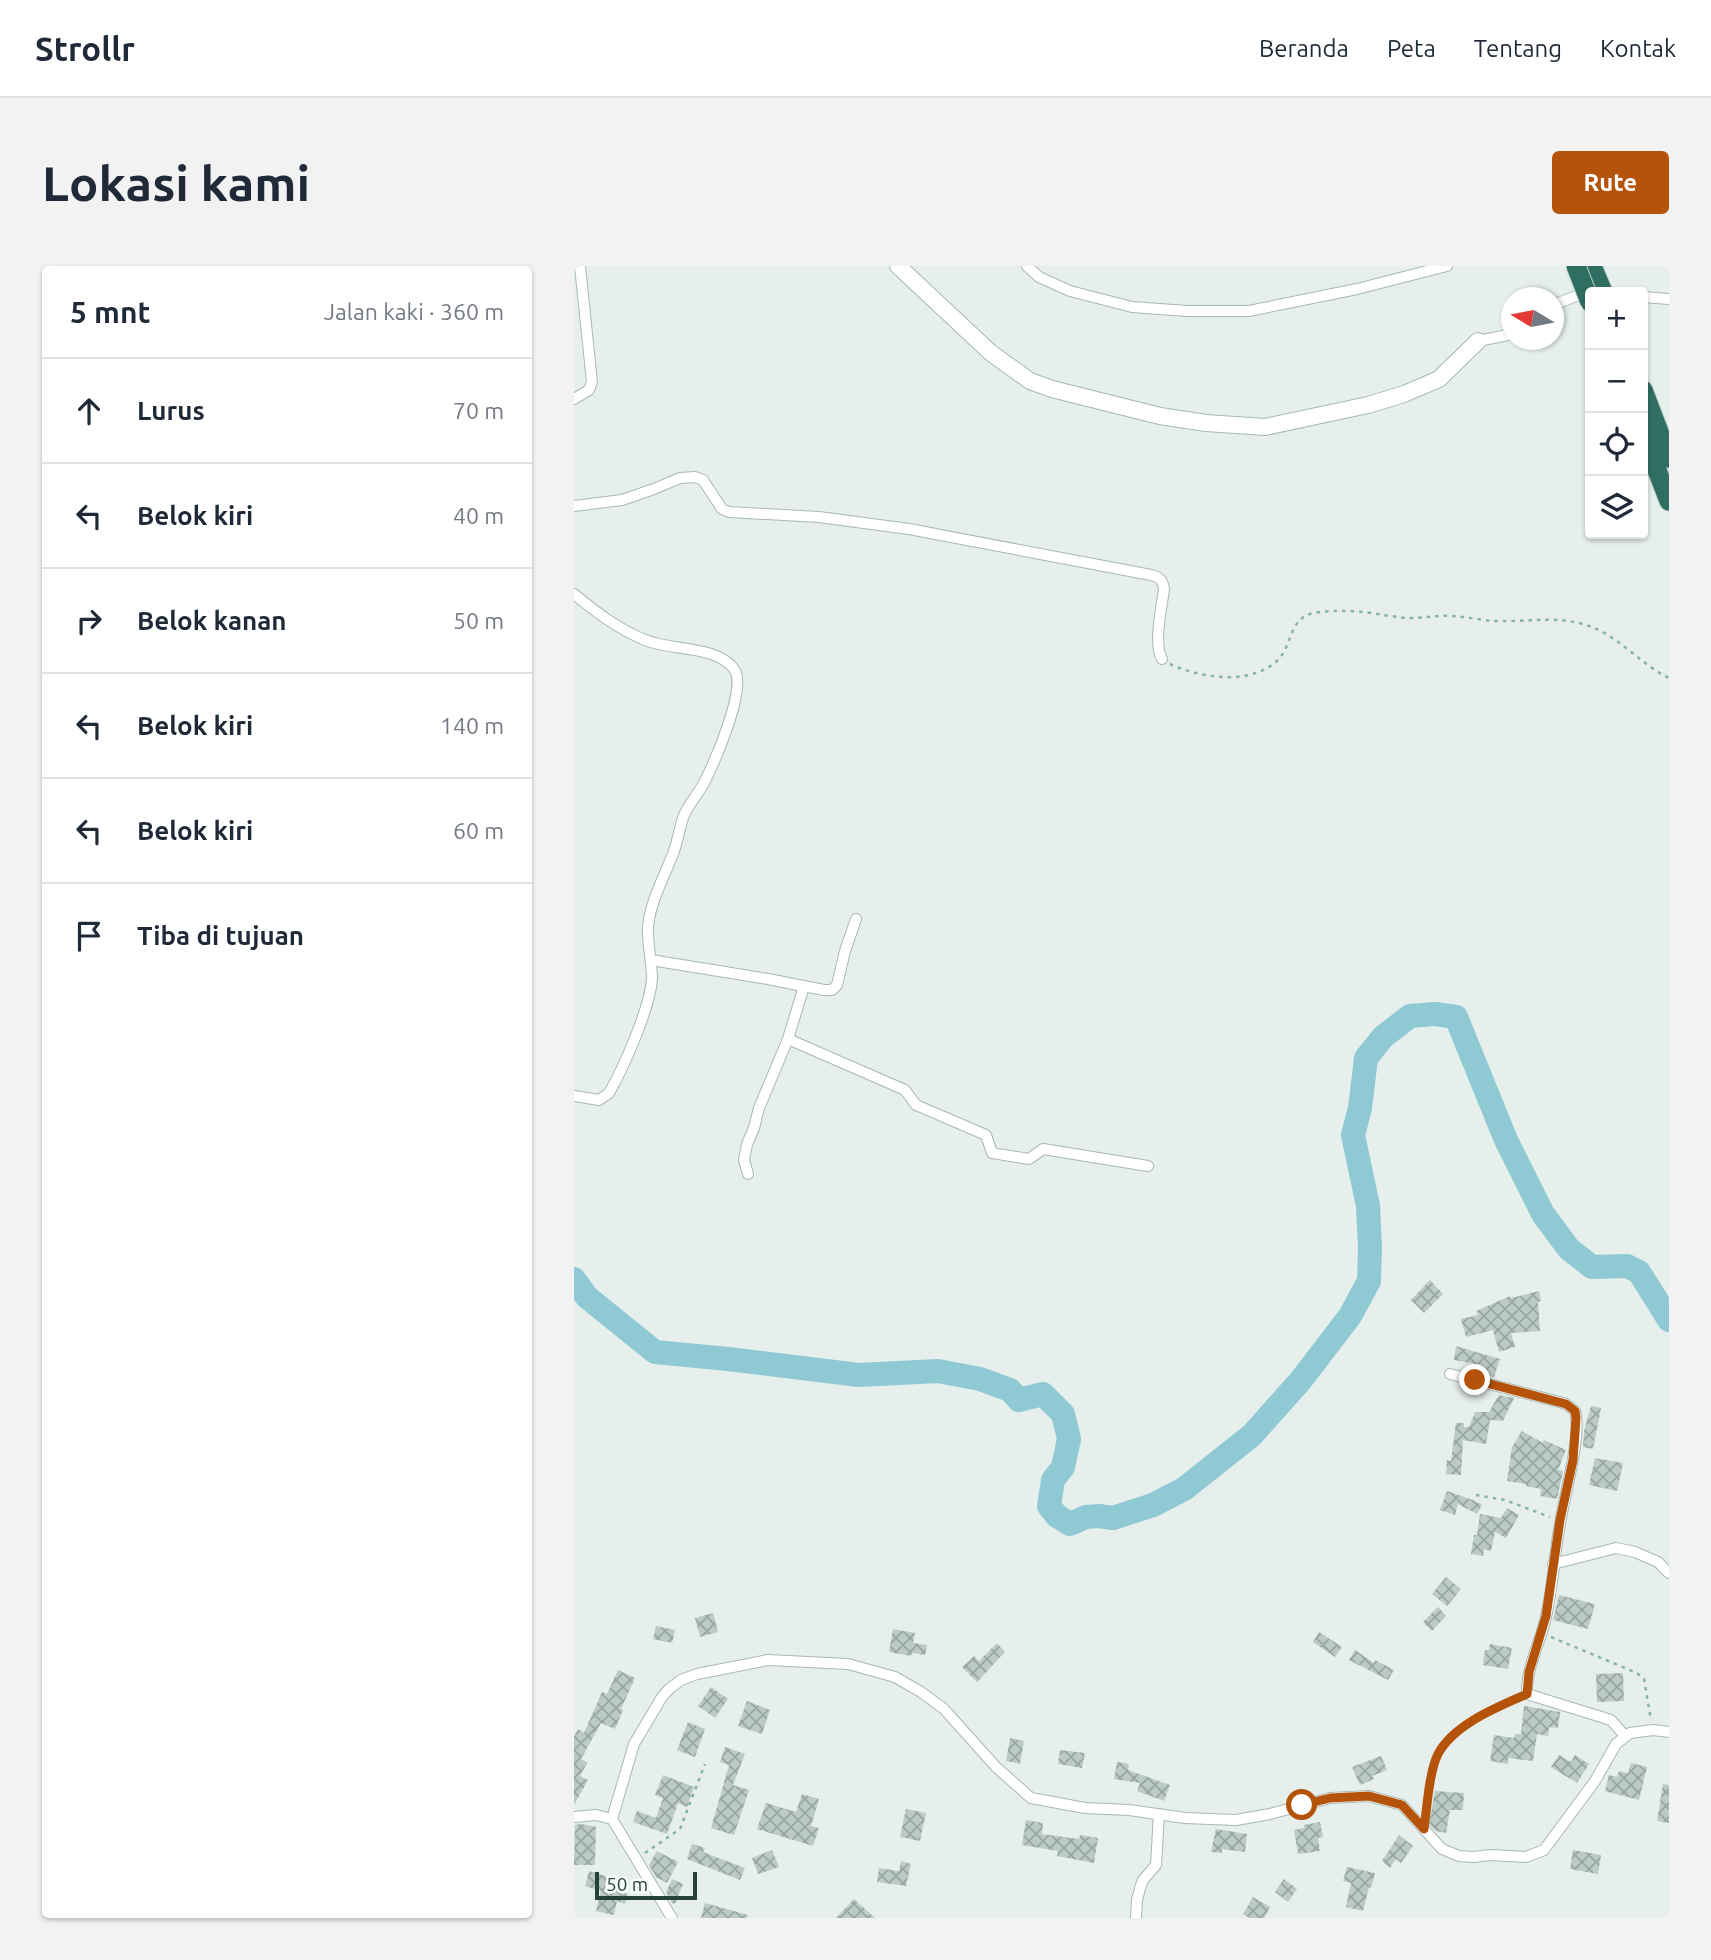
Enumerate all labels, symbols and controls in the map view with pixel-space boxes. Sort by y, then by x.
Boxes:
text: Strollr [35,30,135,67]
text: Beranda [1259,35,1349,62]
text: Peta [1387,35,1436,62]
text: Tentang [1474,35,1562,62]
text: Kontak [1600,35,1676,62]
button: Rute [1552,151,1669,214]
text: Lokasi kami [42,155,310,210]
north arrow [1501,287,1564,350]
map controls [1585,287,1648,539]
button: + [1585,287,1648,350]
text: 5 mnt [70,295,150,329]
text: Jalan kaki · 360 m [324,299,504,324]
button: − [1585,350,1648,413]
icon: ahead [70,392,108,430]
text: Lurus [137,396,205,425]
text: 70 m [453,398,504,423]
button: locate [1585,413,1648,476]
button: layers [1585,476,1648,539]
icon: left [70,497,108,535]
text: Belok kiri [137,501,253,530]
text: 40 m [453,503,504,528]
icon: right [70,602,108,640]
text: Belok kanan [137,606,287,635]
text: 50 m [453,608,504,633]
icon: left [70,707,108,745]
text: Belok kiri [137,711,253,740]
text: 140 m [440,713,504,738]
icon: left [70,812,108,850]
text: Belok kiri [137,816,253,845]
text: 60 m [453,818,504,843]
icon: arrive [70,917,108,955]
text: Tiba di tujuan [137,921,304,950]
route end [1459,1364,1490,1395]
route start [1286,1789,1317,1820]
scale bar [595,1869,696,1901]
text: 50 m [606,1873,648,1895]

